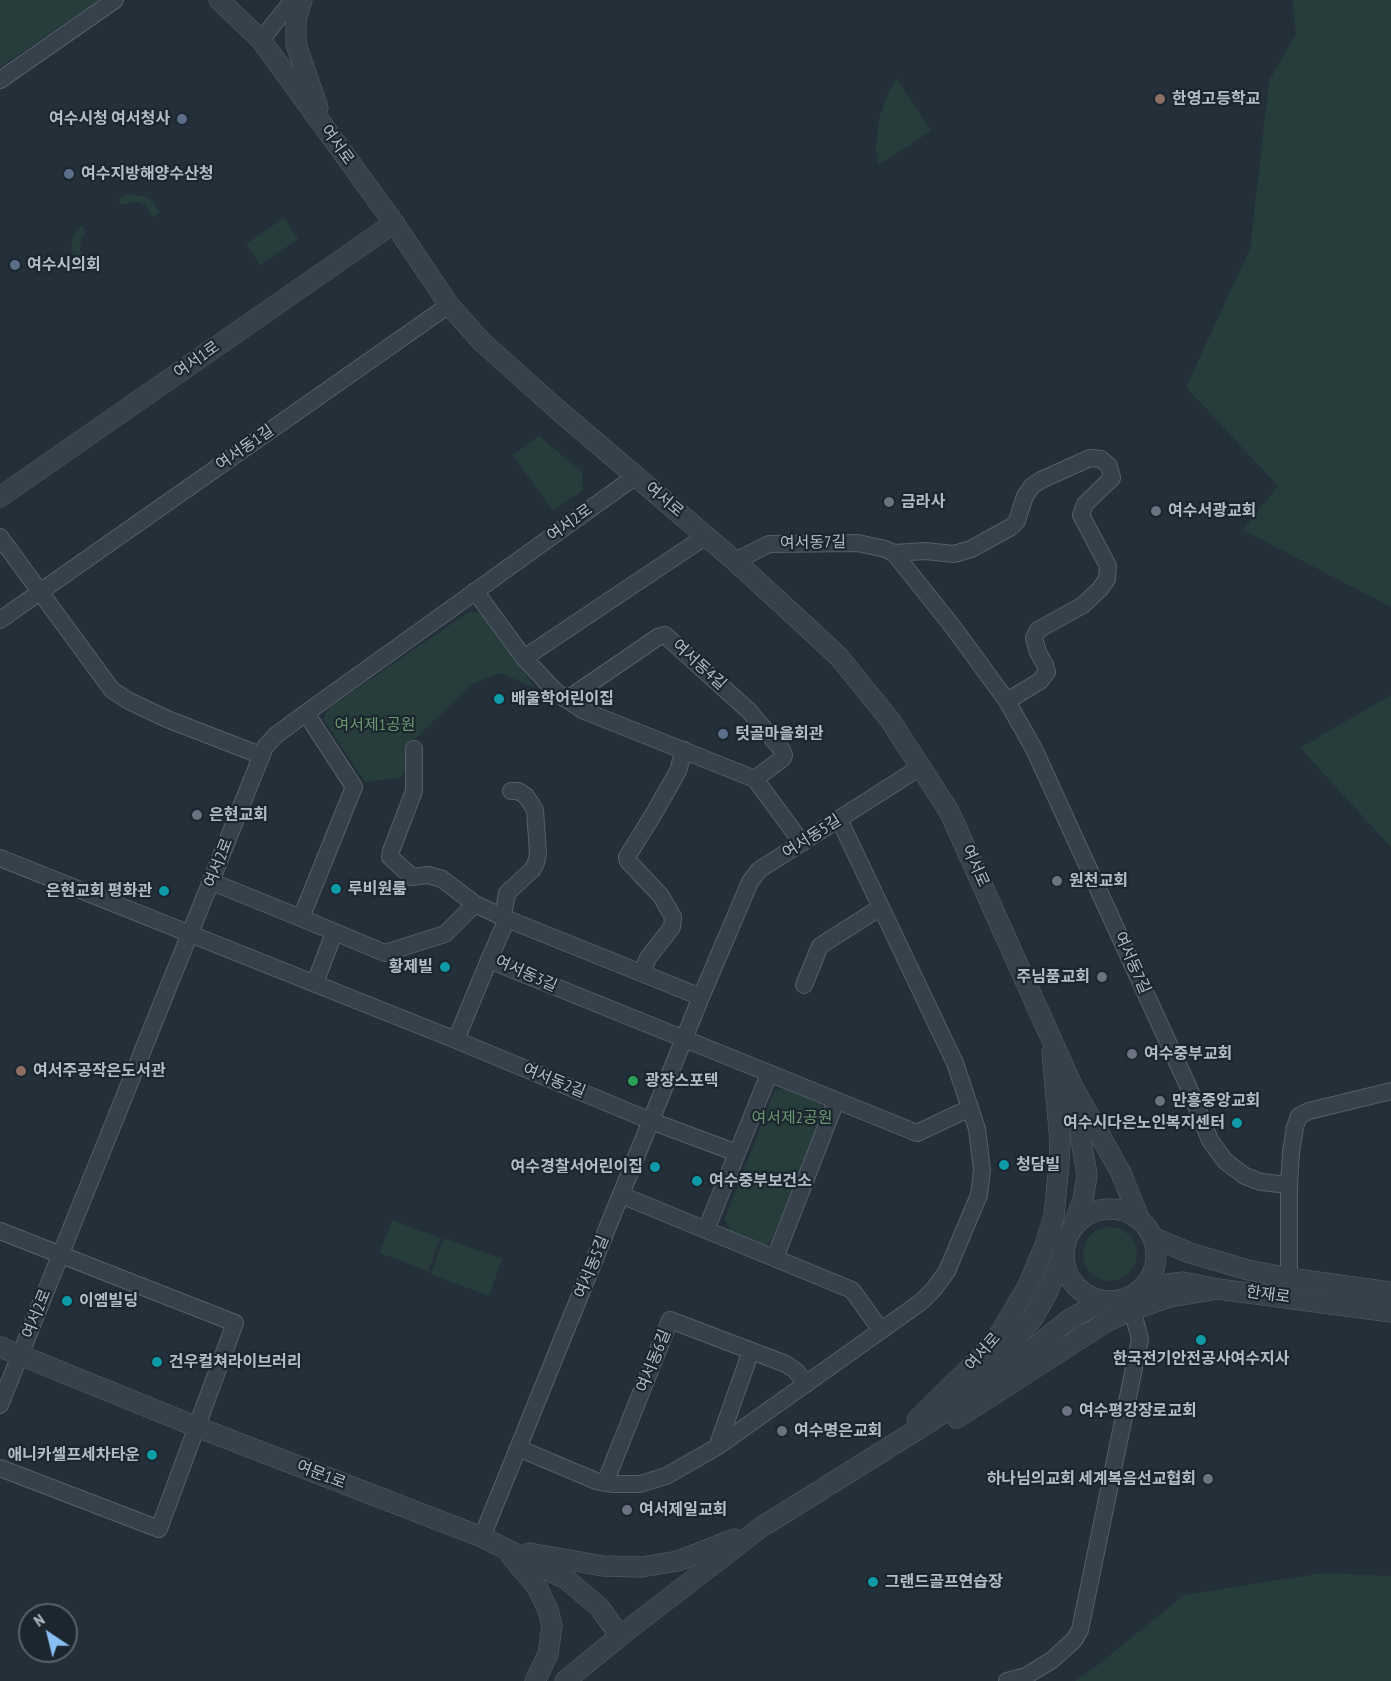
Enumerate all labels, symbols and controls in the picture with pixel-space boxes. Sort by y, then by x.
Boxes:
place label: 한영고등학교 [1172,89,1260,109]
marker: 한영고등학교 [1153,92,1167,106]
place label: 여수시청 여서청사 [49,109,170,129]
marker: 여수시청 여서청사 [175,112,189,126]
street label: 여서로 [316,121,358,169]
place label: 여수지방해양수산청 [81,164,213,184]
marker: 여수지방해양수산청 [62,167,76,181]
place label: 여수시의회 [27,255,101,275]
marker: 여수시의회 [8,258,22,272]
street label: 여서1로 [170,337,224,383]
street label: 여서동1길 [212,421,278,475]
street label: 여서로 [641,478,687,522]
place label: 금라사 [901,492,945,512]
marker: 금라사 [882,495,896,509]
street label: 여서2로 [544,500,596,546]
place label: 여수서광교회 [1168,501,1256,521]
marker: 여수서광교회 [1149,504,1163,518]
street label: 여서동7길 [780,533,846,553]
street label: 여서동4길 [668,636,730,694]
place label: 배울학어린이집 [511,689,614,709]
marker: 배울학어린이집 [492,692,506,706]
park label: 여서제1공원 [335,715,415,735]
place label: 텃골마을회관 [735,724,823,744]
marker: 텃골마을회관 [716,727,730,741]
place label: 은현교회 [209,805,268,825]
marker: 은현교회 [190,808,204,822]
street label: 여서동5길 [779,811,845,863]
street label: 여서2로 [201,836,237,890]
street label: 여서로 [957,842,993,890]
place label: 원천교회 [1069,871,1128,891]
marker: 원천교회 [1050,874,1064,888]
place label: 루비원룸 [348,879,407,899]
place label: 은현교회 평화관 [46,881,152,901]
marker: 루비원룸 [329,882,343,896]
marker: 은현교회 평화관 [157,884,171,898]
street label: 여서동7길 [1110,929,1154,997]
street label: 여서동3길 [492,952,560,996]
place label: 황제빌 [389,957,433,977]
marker: 황제빌 [438,960,452,974]
place label: 주님품교회 [1016,967,1090,987]
marker: 주님품교회 [1095,970,1109,984]
place label: 여수중부교회 [1144,1044,1232,1064]
marker: 여수중부교회 [1125,1047,1139,1061]
street label: 여서동2길 [520,1060,588,1102]
place label: 여서주공작은도서관 [33,1061,165,1081]
marker: 여서주공작은도서관 [14,1064,28,1078]
place label: 광장스포텍 [645,1071,719,1091]
marker: 광장스포텍 [626,1074,640,1088]
place label: 만흥중앙교회 [1172,1091,1260,1111]
marker: 만흥중앙교회 [1153,1094,1167,1108]
park label: 여서제2공원 [752,1108,832,1128]
place label: 여수시다은노인복지센터 [1063,1113,1225,1133]
marker: 여수시다은노인복지센터 [1230,1116,1244,1130]
place label: 청담빌 [1016,1155,1060,1175]
place label: 여수경찰서어린이집 [511,1157,643,1177]
marker: 청담빌 [997,1158,1011,1172]
marker: 여수경찰서어린이집 [648,1160,662,1174]
place label: 여수중부보건소 [709,1171,812,1191]
marker: 여수중부보건소 [690,1174,704,1188]
street label: 여서동5길 [571,1233,613,1301]
street label: 한재로 [1245,1282,1291,1308]
street label: 여서2로 [18,1287,56,1341]
place label: 이엠빌딩 [79,1291,138,1311]
marker: 이엠빌딩 [60,1294,74,1308]
street label: 여서동6길 [633,1327,675,1395]
street label: 여서로 [961,1329,1005,1375]
marker: 한국전기안전공사여수지사 [1194,1333,1208,1347]
place label: 한국전기안전공사여수지사 [1113,1349,1289,1369]
place label: 건우컬쳐라이브러리 [169,1352,301,1372]
marker: 건우컬쳐라이브러리 [150,1355,164,1369]
place label: 여수평강장로교회 [1079,1401,1197,1421]
marker: 여수평강장로교회 [1060,1404,1074,1418]
place label: 여수명은교회 [794,1421,882,1441]
marker: 여수명은교회 [775,1424,789,1438]
place label: 애니카셀프세차타운 [8,1445,140,1465]
marker: 애니카셀프세차타운 [145,1448,159,1462]
street label: 여문1로 [294,1457,348,1493]
place label: 하나님의교회 세계복음선교협회 [987,1469,1196,1489]
marker: 하나님의교회 세계복음선교협회 [1201,1472,1215,1486]
place label: 여서제일교회 [639,1500,727,1520]
marker: 여서제일교회 [620,1503,634,1517]
place label: 그랜드골프연습장 [885,1572,1003,1592]
marker: 그랜드골프연습장 [866,1575,880,1589]
north arrow [18,1603,78,1663]
text: N [30,1609,48,1631]

